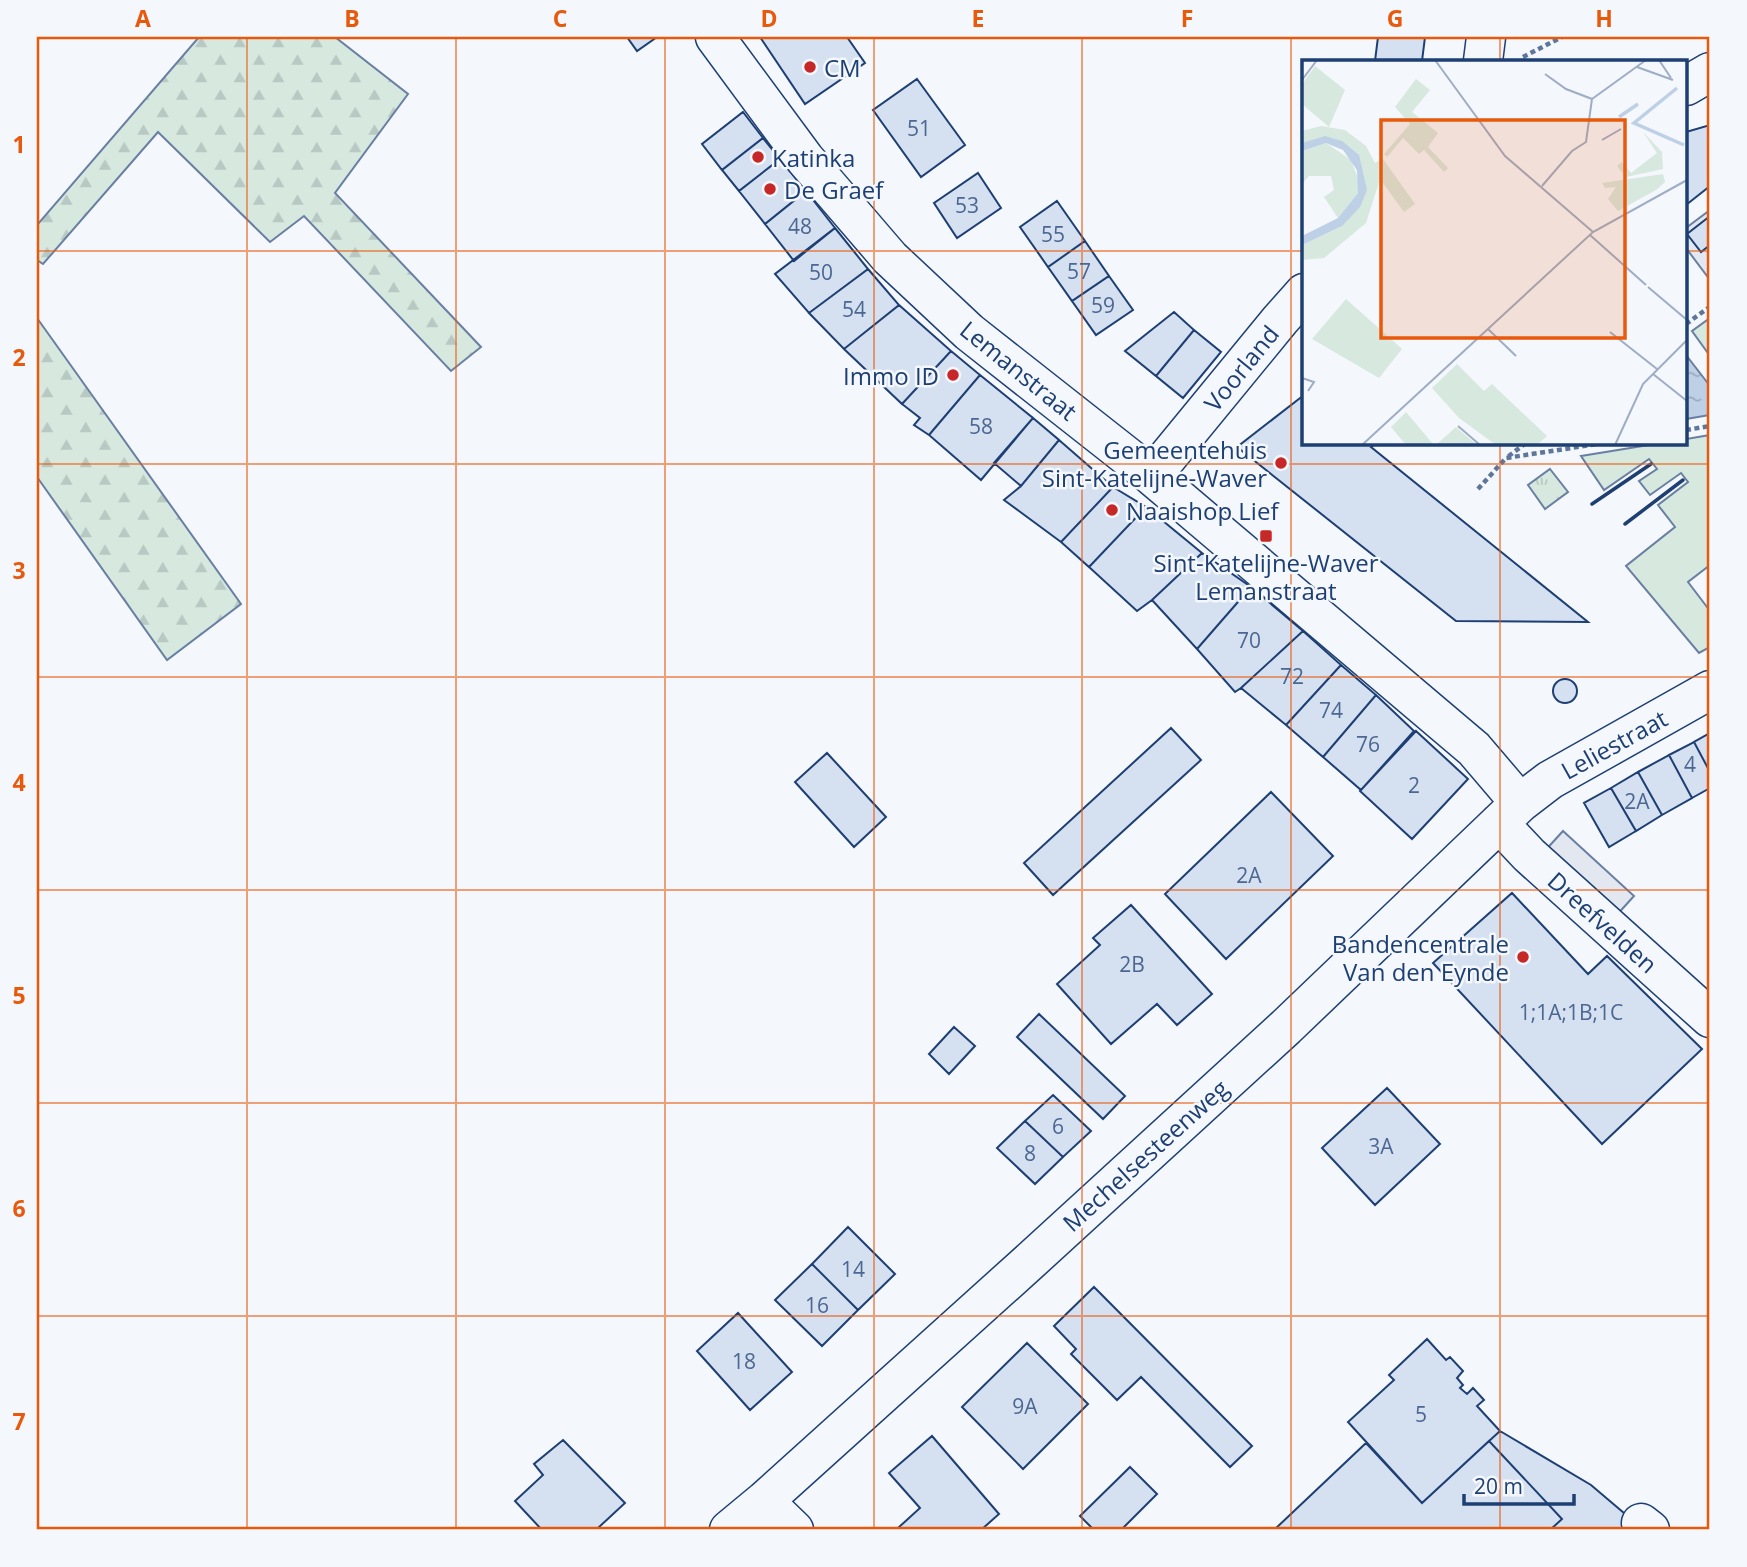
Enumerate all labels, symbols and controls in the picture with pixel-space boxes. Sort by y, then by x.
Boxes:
text: A [135,2,151,34]
text: B [344,2,360,34]
text: C [553,2,567,34]
text: D [760,2,778,34]
text: E [972,2,984,34]
text: F [1181,2,1193,34]
text: G [1387,2,1403,34]
text: H [1595,2,1613,34]
place label: CM [824,51,861,84]
marker: CM [802,59,818,75]
inset map [1302,60,1688,444]
house number: 51 [907,114,931,142]
text: 1 [12,128,26,160]
place label: Katinka [772,141,855,174]
marker: Katinka [750,149,766,165]
place label: De Graef [784,173,885,206]
marker: De Graef [762,181,778,197]
house number: 53 [955,191,979,219]
house number: 48 [788,212,812,240]
house number: 55 [1041,220,1065,248]
house number: 57 [1067,257,1091,285]
house number: 50 [809,258,833,286]
house number: 59 [1091,291,1115,319]
house number: 54 [842,295,866,323]
street label: Lemanstraat [954,313,1084,427]
street label: Voorland [1196,318,1286,418]
text: 2 [12,341,26,373]
place label: Immo ID [843,359,939,392]
marker: Immo ID [945,367,961,383]
house number: 58 [969,412,993,440]
place label: Gemeentehuis Sint-Katelijne-Waver [1042,433,1267,494]
marker: Gemeentehuis Sint-Katelijne-Waver [1273,455,1289,471]
place label: Naaishop Lief [1126,494,1280,527]
marker: Naaishop Lief [1104,502,1120,518]
marker: Sint-Katelijne-Waver Lemanstraat [1258,528,1274,544]
place label: Sint-Katelijne-Waver Lemanstraat [1153,546,1379,607]
text: 3 [12,554,26,586]
house number: 70 [1237,626,1261,654]
house number: 72 [1280,662,1304,690]
house number: 74 [1319,696,1343,724]
street label: Leliestraat [1555,701,1673,787]
house number: 76 [1356,730,1380,758]
house number: 4 [1684,750,1696,778]
text: 4 [12,766,26,798]
house number: 2 [1408,771,1420,799]
house number: 2A [1624,787,1650,815]
house number: 2A [1236,861,1262,889]
street label: Dreefvelden [1541,864,1665,980]
place label: Bandencentrale Van den Eynde [1332,927,1509,988]
marker: Bandencentrale Van den Eynde [1515,949,1531,965]
house number: 2B [1119,950,1145,978]
text: 5 [12,979,26,1011]
house number: 1;1A;1B;1C [1519,998,1623,1026]
street label: Mechelsesteenweg [1055,1072,1235,1238]
house number: 6 [1052,1112,1064,1140]
house number: 3A [1368,1132,1394,1160]
house number: 8 [1024,1139,1036,1167]
text: 6 [12,1192,26,1224]
house number: 14 [841,1255,865,1283]
house number: 16 [805,1291,829,1319]
house number: 18 [732,1347,756,1375]
house number: 9A [1012,1392,1038,1420]
house number: 5 [1415,1400,1427,1428]
text: 7 [12,1405,26,1437]
scale bar [1464,1462,1574,1506]
text: 20 m [1474,1472,1523,1500]

